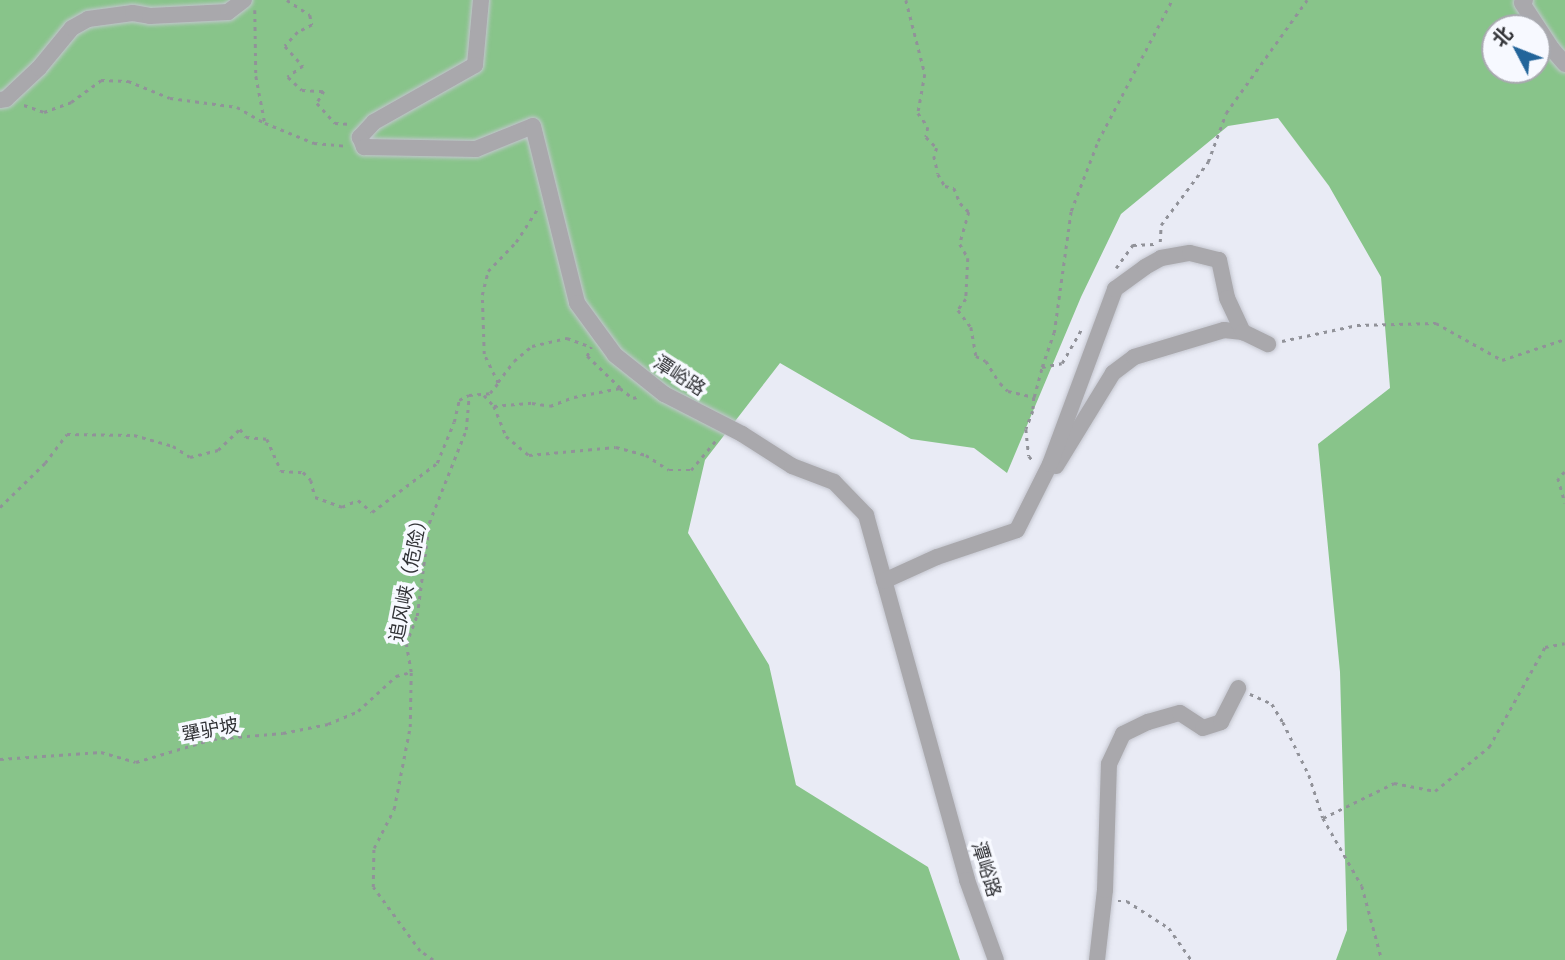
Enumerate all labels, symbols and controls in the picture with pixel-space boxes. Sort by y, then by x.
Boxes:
north arrow [1481,14,1551,84]
text: 北 [1487,21,1516,51]
street label: 潭峪路 [650,350,710,400]
street label: 追风峡（危险） [384,509,432,643]
street label: 犟驴坡 [180,712,240,746]
street label: 潭峪路 [968,838,1006,900]

